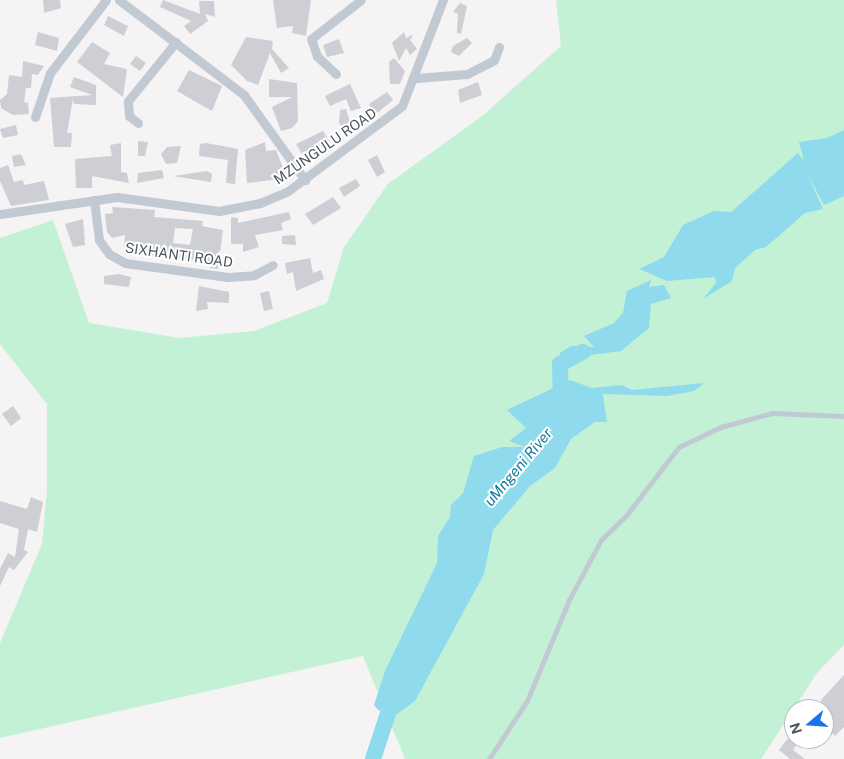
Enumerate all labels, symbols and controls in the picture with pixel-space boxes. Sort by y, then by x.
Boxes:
street label: MZUNGULU ROAD [270,104,380,188]
street label: SIXHANTI ROAD [124,239,234,271]
water label: uMngeni River [480,424,556,510]
north arrow [784,699,834,749]
text: N [786,721,805,736]

